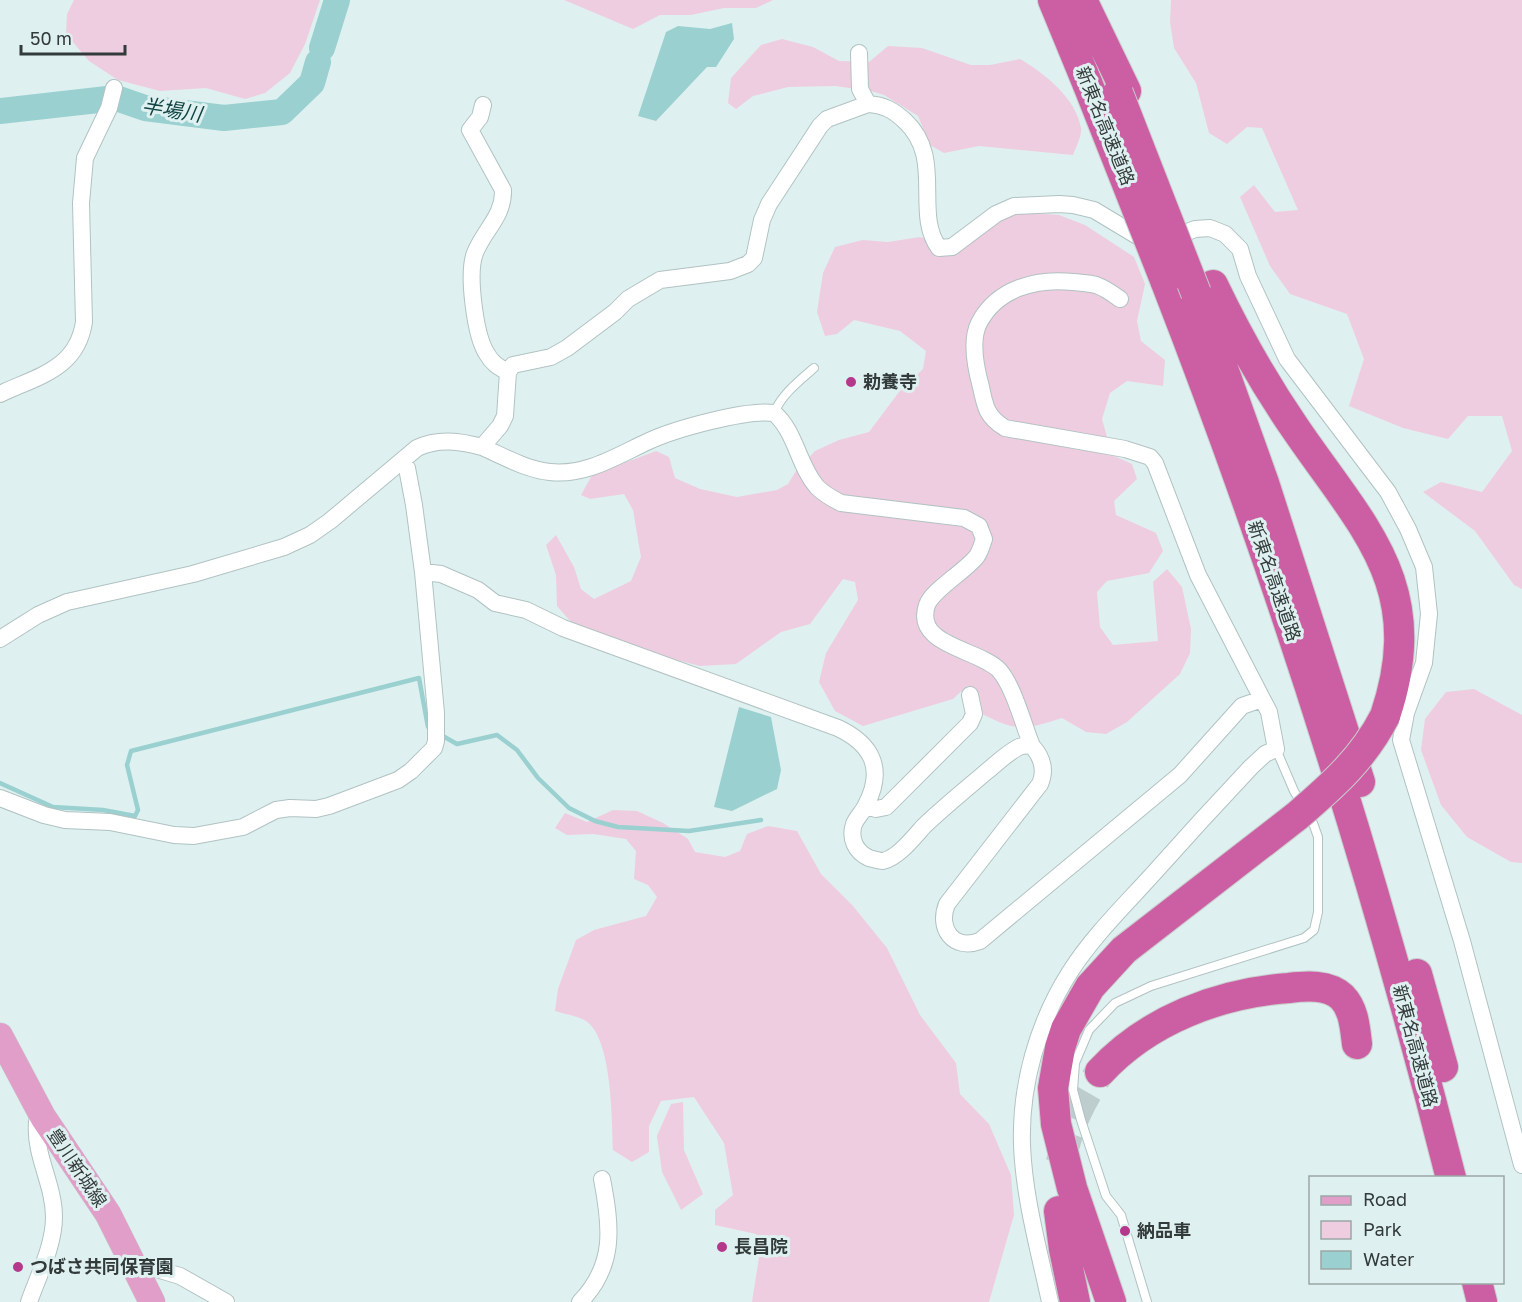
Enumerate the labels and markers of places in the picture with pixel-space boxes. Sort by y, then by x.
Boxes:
place label: 勅養寺 [863,370,917,392]
marker: 勅養寺 [844,375,858,389]
place label: 納品車 [1137,1219,1191,1241]
marker: 納品車 [1118,1224,1132,1238]
place label: 長昌院 [734,1235,788,1257]
marker: 長昌院 [715,1240,729,1254]
place label: つばさ共同保育園 [30,1255,174,1277]
marker: つばさ共同保育園 [11,1260,25,1274]

